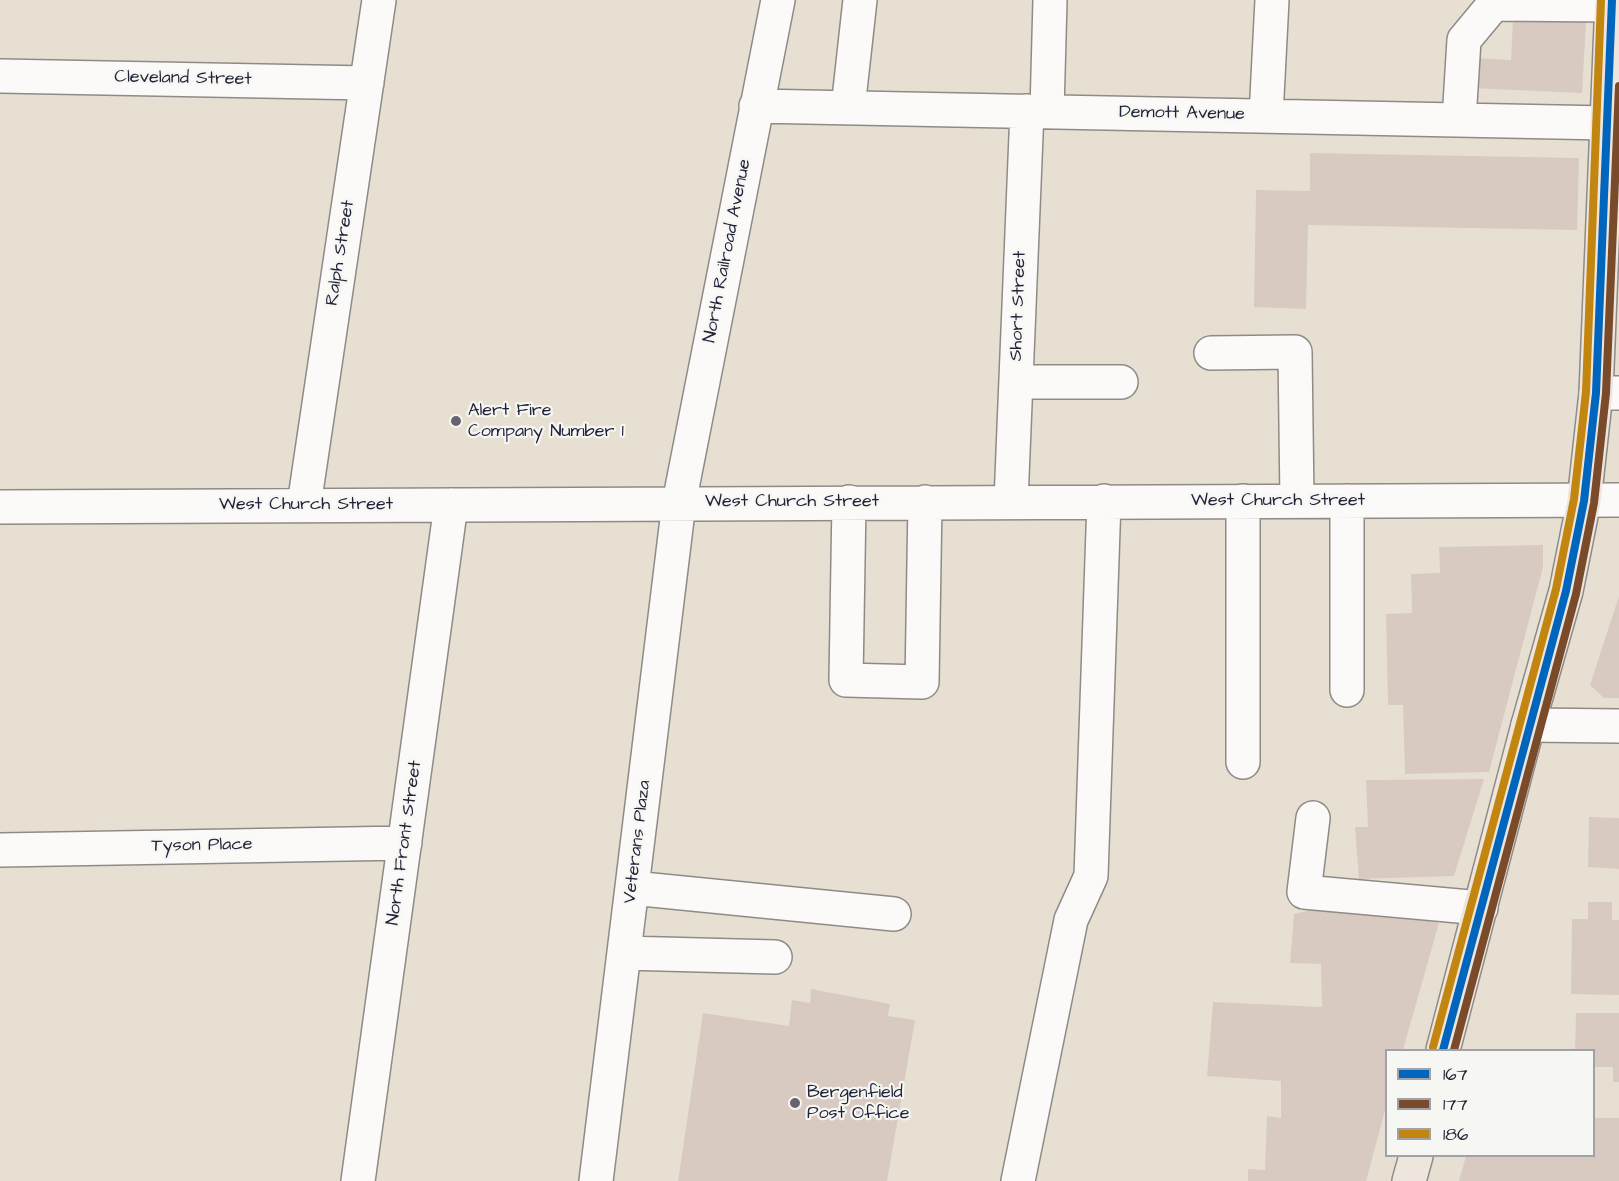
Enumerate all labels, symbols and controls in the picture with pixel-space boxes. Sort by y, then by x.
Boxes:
street label: Cleveland Street [114,67,252,91]
street label: Demott Avenue [1119,102,1245,126]
street label: North Railroad Avenue [700,157,756,345]
street label: Ralph Street [322,199,360,307]
street label: Short Street [1006,250,1032,362]
place label: Alert Fire Company Number 1 [468,400,624,442]
marker: Alert Fire Company Number 1 [449,414,463,428]
street label: West Church Street [1191,490,1365,512]
street label: West Church Street [705,491,879,513]
street label: West Church Street [219,494,393,516]
street label: North Front Street [383,759,427,927]
street label: Veterans Plaza [620,779,656,905]
street label: Tyson Place [151,834,253,858]
legend [1385,1049,1595,1157]
text: 167 [1443,1062,1468,1087]
place label: Bergenfield Post Office [807,1082,909,1124]
text: 177 [1443,1092,1467,1117]
marker: Bergenfield Post Office [788,1096,802,1110]
text: 186 [1443,1122,1468,1147]

